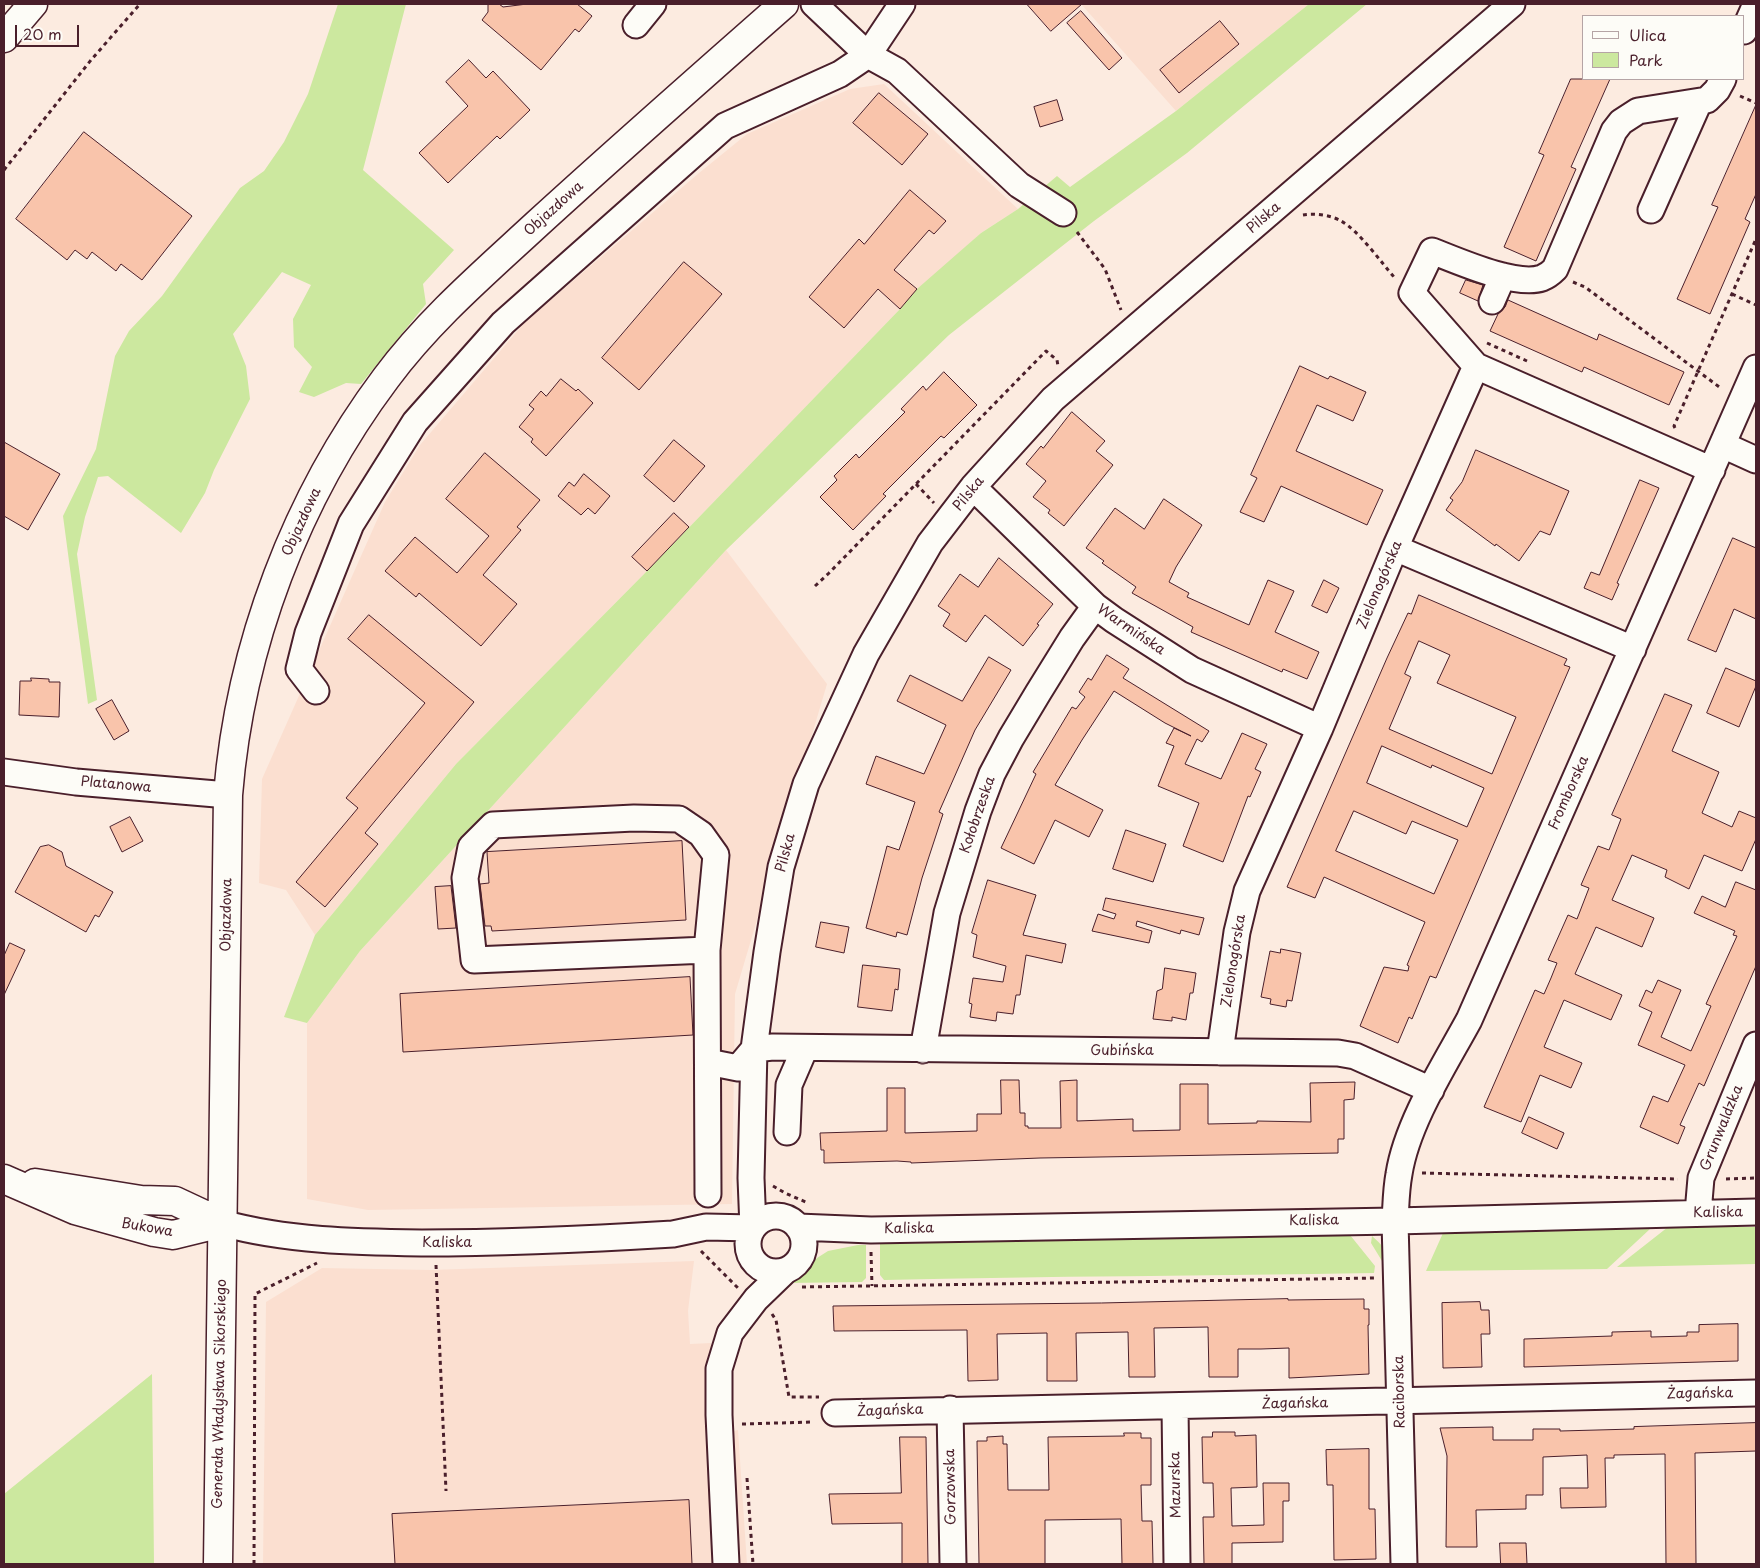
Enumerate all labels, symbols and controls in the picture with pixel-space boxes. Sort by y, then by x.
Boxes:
scale bar [18,15,81,47]
legend [1582,15,1745,80]
text: 20 m [23,22,62,45]
text: Ulica [1629,23,1666,46]
text: Park [1629,48,1663,71]
street label: Objazdowa [521,178,587,240]
street label: Pilska [1244,199,1284,237]
street label: Pilska [950,473,988,515]
street label: Objazdowa [279,485,325,559]
street label: Zielonogórska [1354,538,1406,632]
street label: Warmińska [1094,601,1168,659]
street label: Fromborska [1545,753,1593,833]
street label: Platanowa [80,774,152,796]
street label: Kołobrzeska [957,774,999,856]
street label: Pilska [773,832,799,874]
street label: Objazdowa [218,878,236,952]
street label: Zielonogórska [1218,913,1250,1009]
street label: Gubińska [1090,1043,1154,1059]
street label: Grunwaldzka [1697,1083,1747,1173]
street label: Kaliska [1693,1204,1743,1222]
street label: Kaliska [1289,1212,1339,1230]
street label: Bukowa [120,1215,174,1241]
street label: Kaliska [884,1220,934,1238]
street label: Kaliska [422,1235,472,1251]
street label: Generała Władysława Sikorskiego [210,1279,230,1509]
street label: Raciborska [1391,1355,1409,1429]
street label: Żagańska [1667,1385,1733,1403]
street label: Żagańska [1262,1395,1328,1413]
street label: Żagańska [856,1401,924,1421]
street label: Gorzowska [942,1449,960,1525]
street label: Mazurska [1167,1451,1185,1519]

